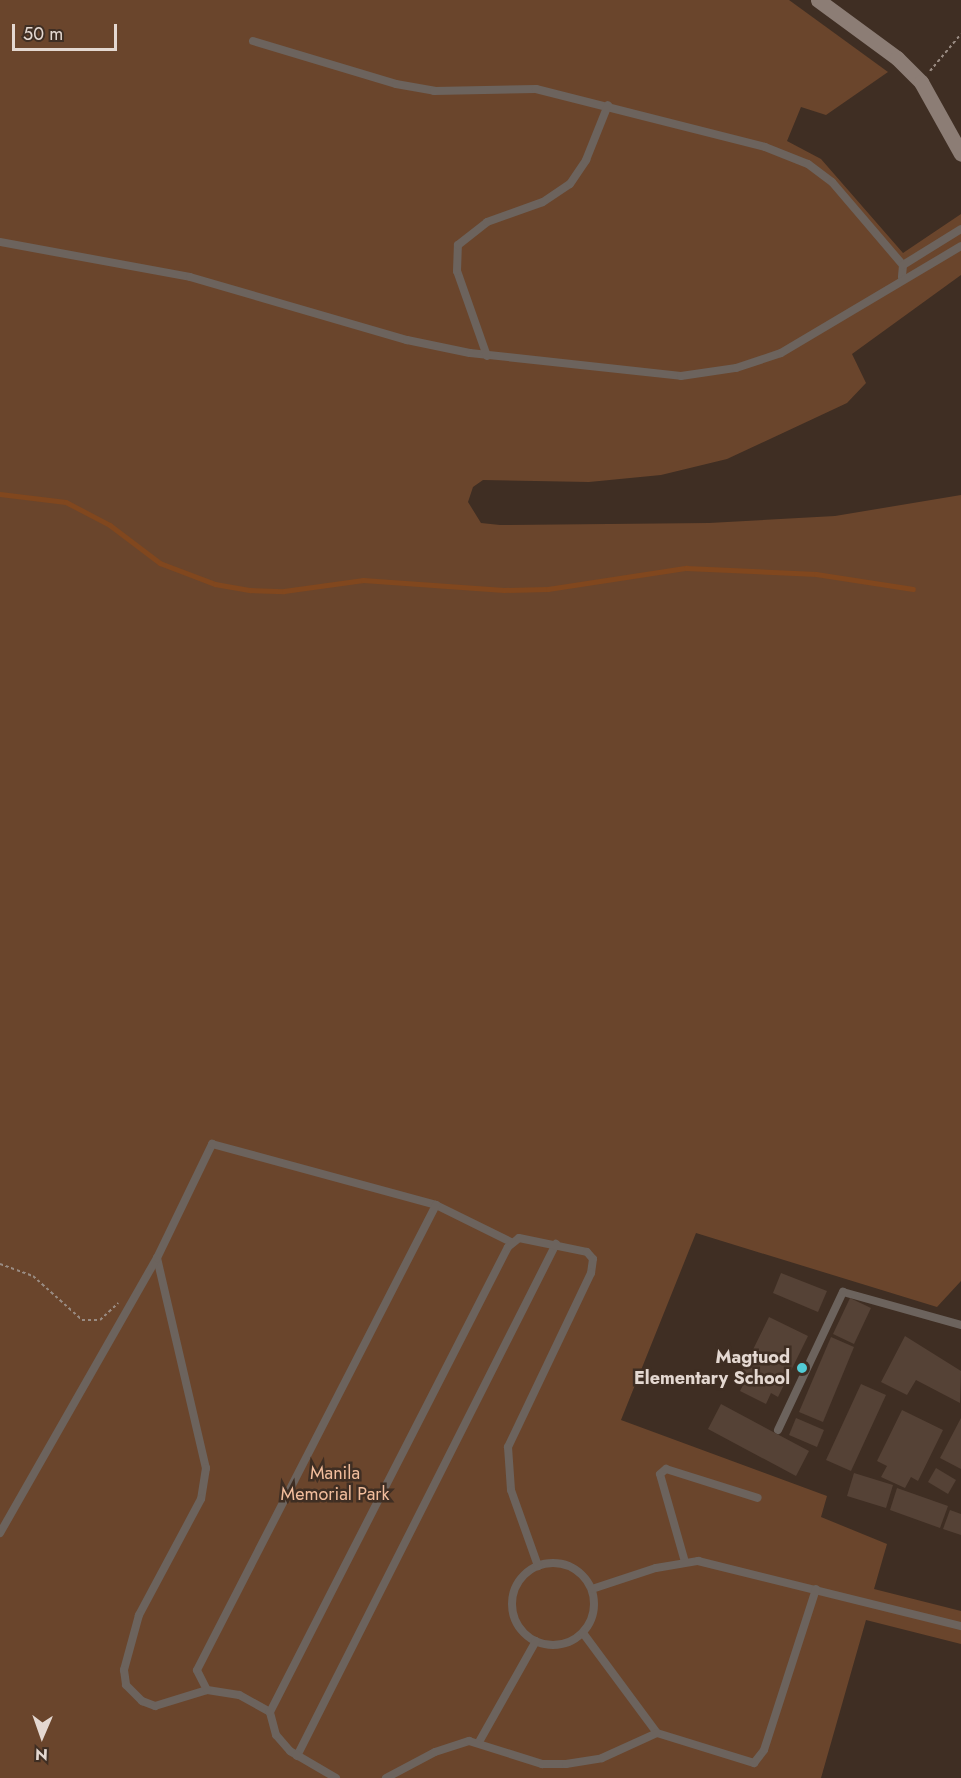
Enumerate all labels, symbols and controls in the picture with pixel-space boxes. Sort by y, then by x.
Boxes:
scale bar [15,12,120,50]
text: 50 m [23,21,63,47]
place label: Magtuod Elementary School [634,1347,790,1390]
marker: Magtuod Elementary School [795,1361,809,1375]
park label: Manila Memorial Park [281,1463,389,1506]
north arrow [12,1706,72,1766]
text: N [35,1743,48,1766]

